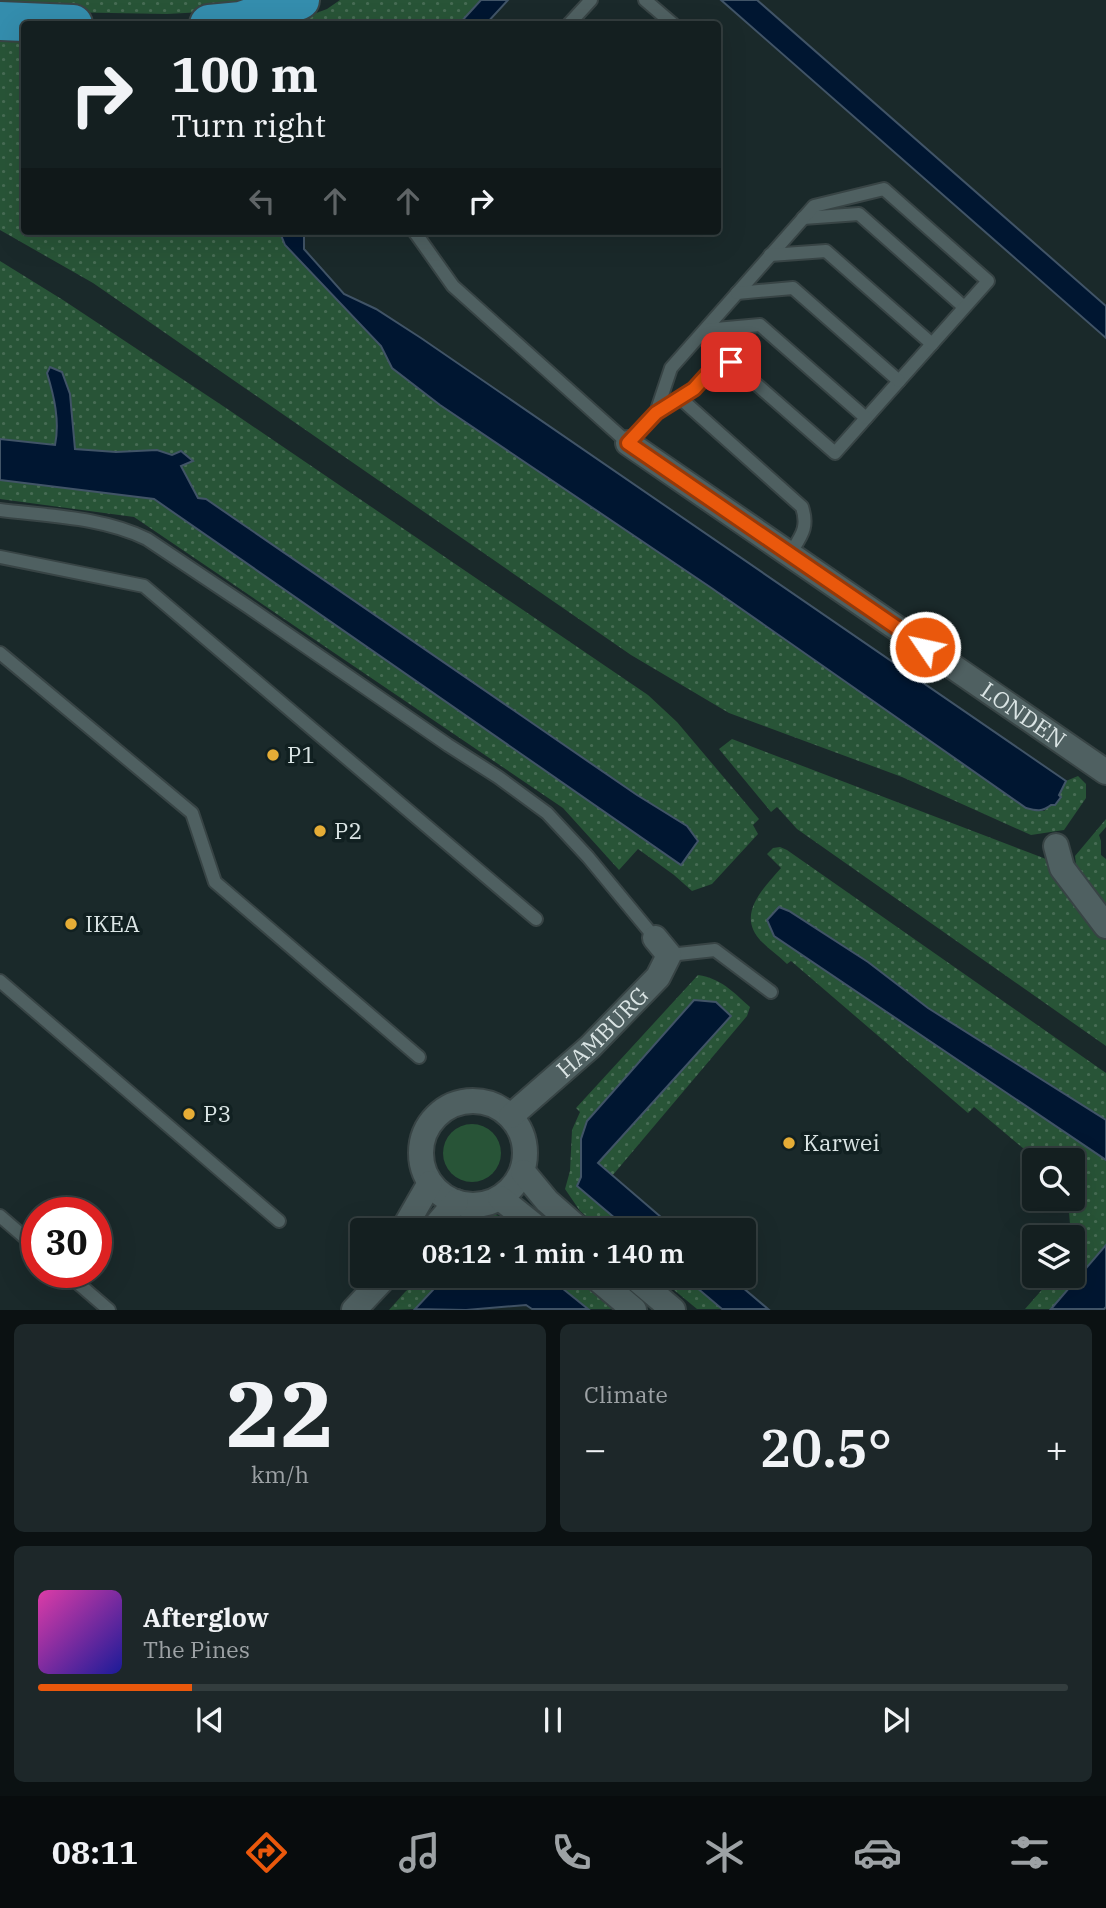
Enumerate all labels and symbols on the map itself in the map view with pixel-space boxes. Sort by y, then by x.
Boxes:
pin [701,332,761,392]
position arrow [888,610,962,684]
street label: LONDEN [976,675,1072,754]
place label: P1 [287,739,315,769]
marker: P1 [265,747,281,763]
place label: P2 [334,815,362,845]
marker: P2 [312,823,328,839]
place label: IKEA [85,908,140,938]
marker: IKEA [63,916,79,932]
street label: HAMBURG [549,980,655,1084]
place label: P3 [203,1098,231,1128]
marker: P3 [181,1106,197,1122]
place label: Karwei [803,1127,880,1157]
marker: Karwei [781,1135,797,1151]
speed limit sign: 30 [21,1197,112,1288]

